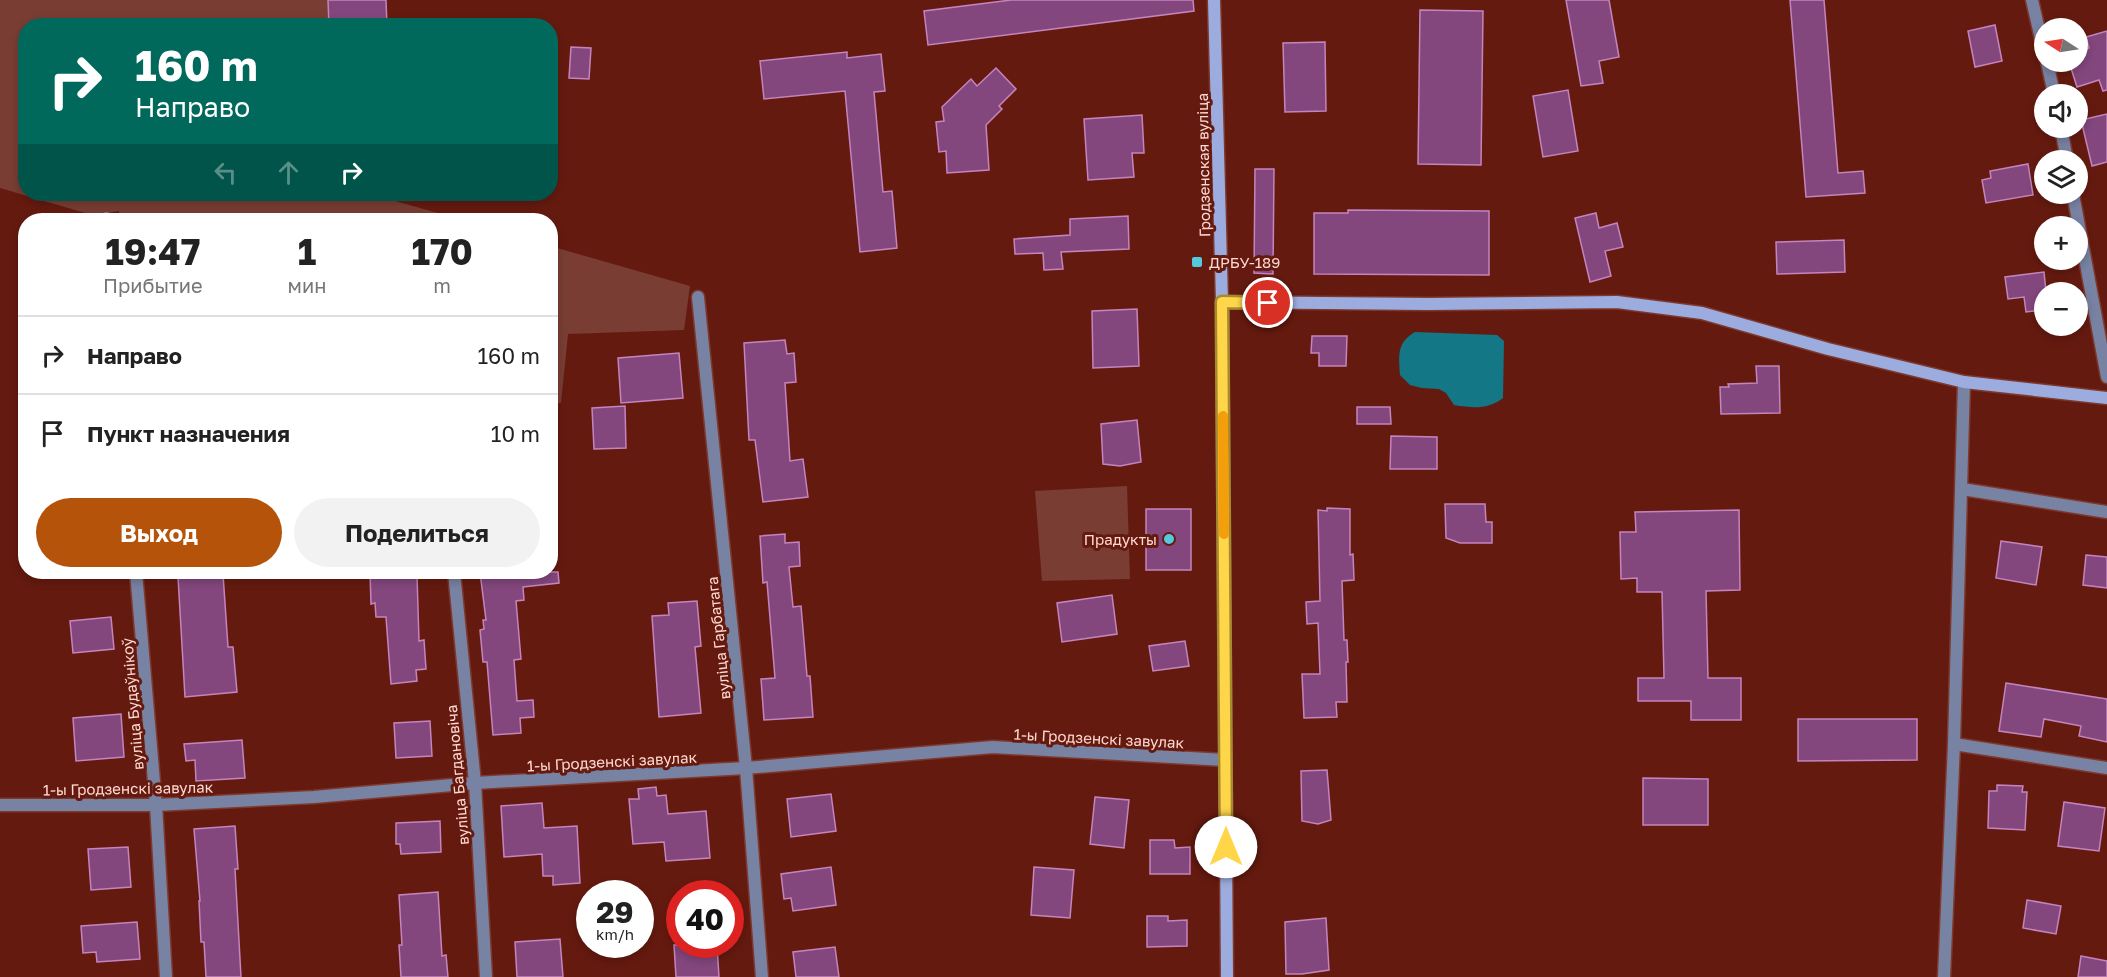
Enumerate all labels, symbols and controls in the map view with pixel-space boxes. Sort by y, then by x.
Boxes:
north arrow [2034,18,2088,72]
map controls [2034,18,2088,336]
text: 160 m [135,40,258,90]
icon: right [36,42,114,120]
button: sound [2034,84,2088,138]
text: Направо [135,91,250,123]
street label: Гродзенская вуліца [1193,93,1213,237]
button: layers [2034,150,2088,204]
icon: left [209,156,242,189]
icon: ahead [272,156,305,189]
icon: right [335,156,368,189]
button: + [2034,216,2088,270]
text: 19:47 [105,230,200,273]
text: 1 [298,230,316,273]
text: 170 [411,230,473,273]
place label: ДРБУ-189 [1209,253,1280,271]
marker: ДРБУ-189 [1190,255,1204,269]
text: Прибытие [103,273,203,297]
text: мин [288,273,326,297]
text: m [433,273,451,297]
pin [1242,277,1293,328]
button: − [2034,282,2088,336]
icon: arrive [1251,286,1284,319]
icon: right [36,339,69,372]
text: Направо [87,342,182,369]
text: 160 m [477,342,540,369]
icon: arrive [36,417,69,450]
text: Пункт назначения [87,420,290,447]
text: 10 m [491,420,540,447]
button: Выход [36,498,282,567]
button: Поделиться [294,498,540,567]
place label: Прадукты [1084,530,1157,548]
marker: Прадукты [1162,532,1176,546]
street label: вуліца Гарбатага [703,576,733,700]
street label: вуліца Будаўнікоў [117,637,147,771]
street label: вуліца Багдановіча [442,704,472,846]
street label: 1-ы Гродзенскі завулак [1013,725,1185,751]
street label: 1-ы Гродзенскі завулак [526,748,698,774]
street label: 1-ы Гродзенскі завулак [43,778,214,798]
position arrow [1194,815,1258,879]
speed limit sign: 40 [666,880,744,958]
text: 29 [596,894,634,930]
text: km/h [596,925,634,943]

